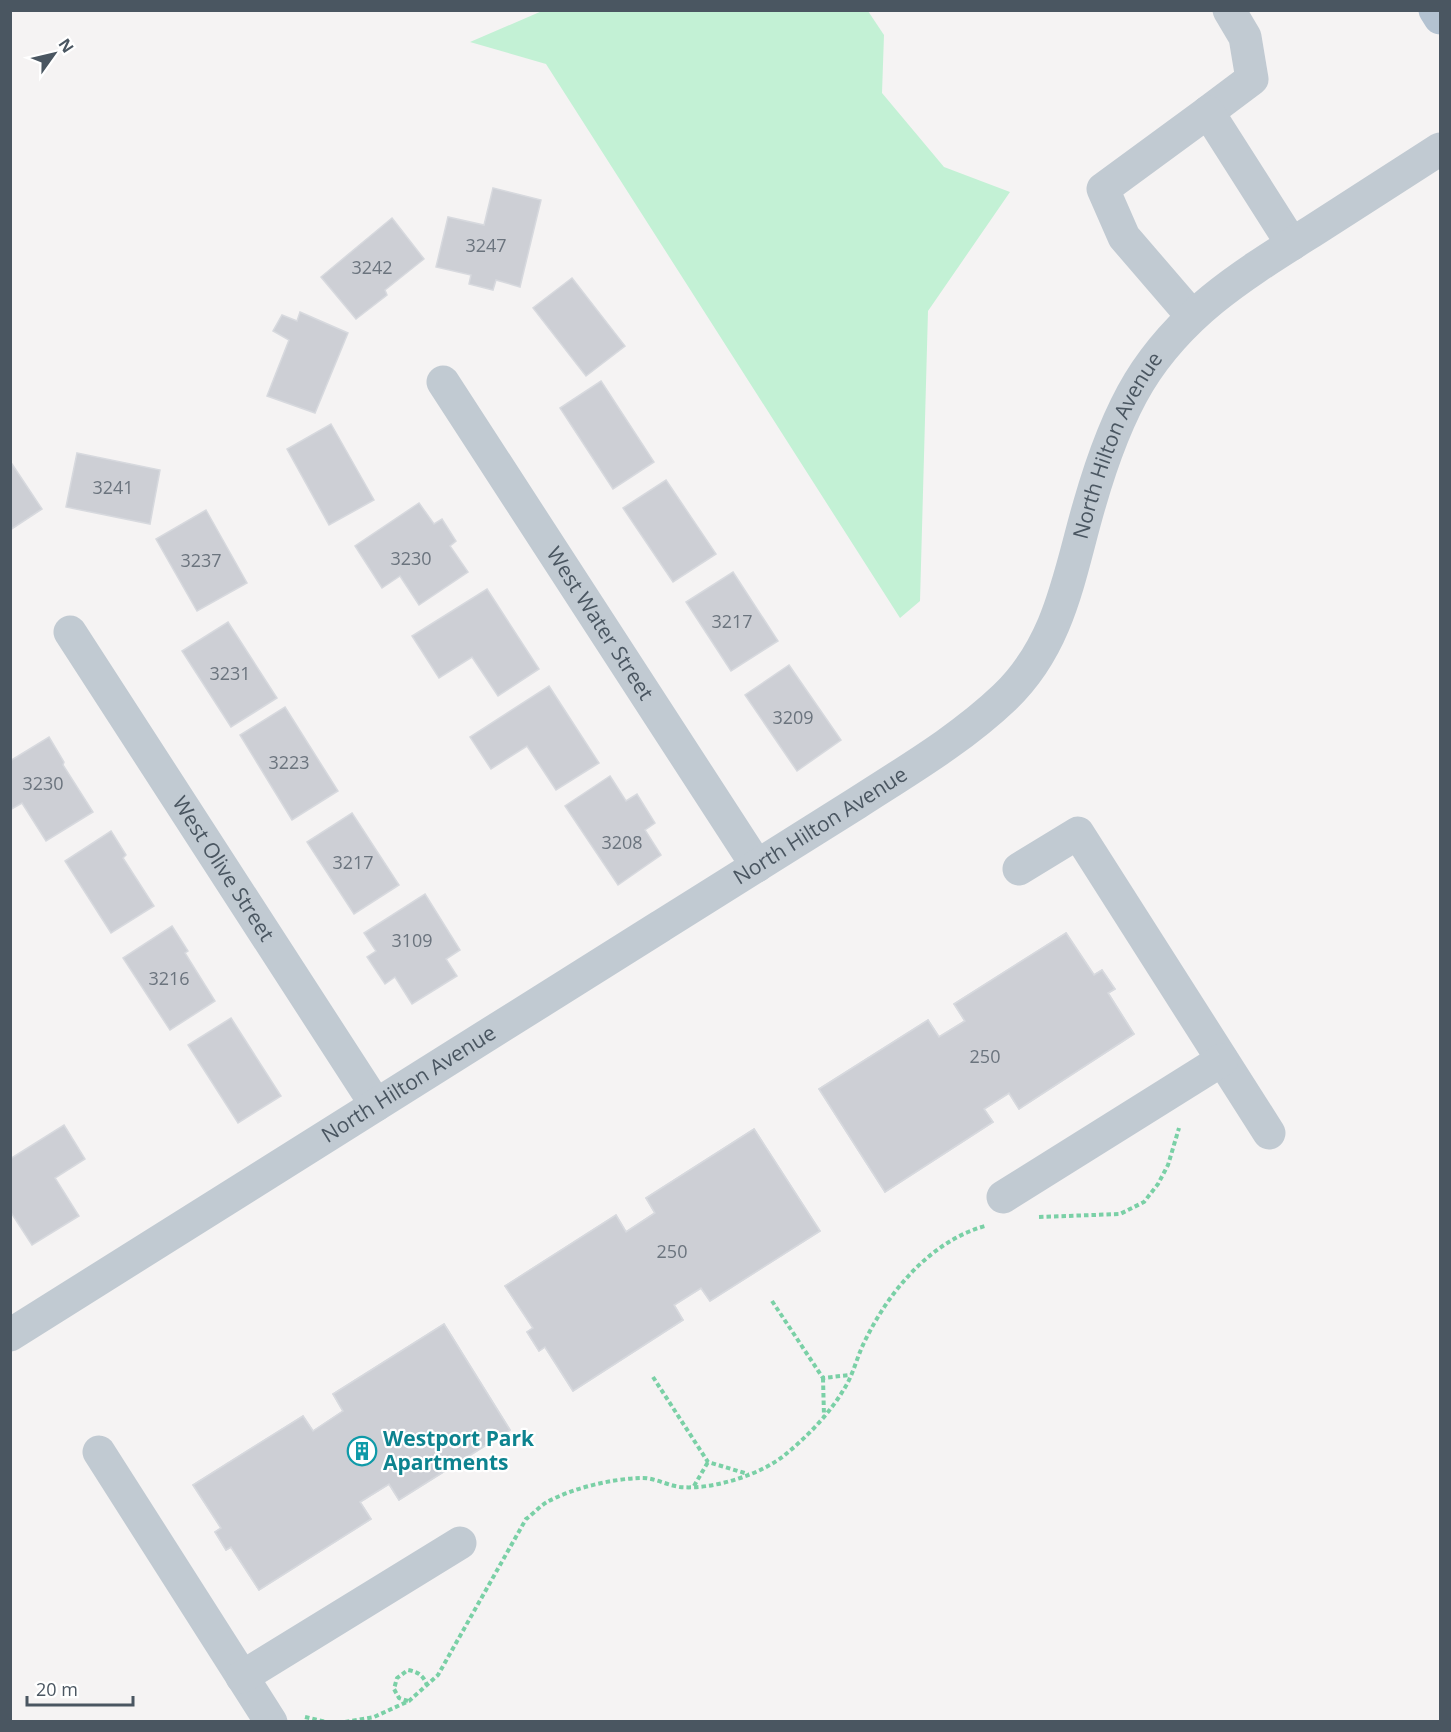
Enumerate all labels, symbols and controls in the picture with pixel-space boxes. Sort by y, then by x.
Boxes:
north arrow [24,24,84,84]
text: N [54,34,79,57]
house number: 3247 [465,233,507,257]
house number: 3242 [351,255,393,279]
street label: North Hilton Avenue [1066,346,1168,542]
house number: 3241 [92,475,134,499]
street label: West Water Street [541,541,661,705]
house number: 3230 [390,546,432,570]
house number: 3237 [180,548,222,572]
house number: 3217 [711,609,753,633]
house number: 3231 [209,661,251,685]
house number: 3209 [772,705,814,729]
house number: 3223 [268,750,310,774]
street label: North Hilton Avenue [728,760,912,890]
house number: 3230 [22,771,64,795]
street label: West Olive Street [167,790,281,946]
house number: 3208 [601,830,643,854]
house number: 3217 [332,850,374,874]
house number: 3109 [391,928,433,952]
house number: 3216 [148,966,190,990]
street label: North Hilton Avenue [316,1018,501,1149]
house number: 250 [970,1044,1000,1068]
house number: 250 [657,1239,687,1263]
place label: Westport Park Apartments [383,1424,535,1476]
building icon: Westport Park Apartments [346,1435,378,1467]
scale bar [27,1669,134,1707]
text: 20 m [36,1677,78,1701]

